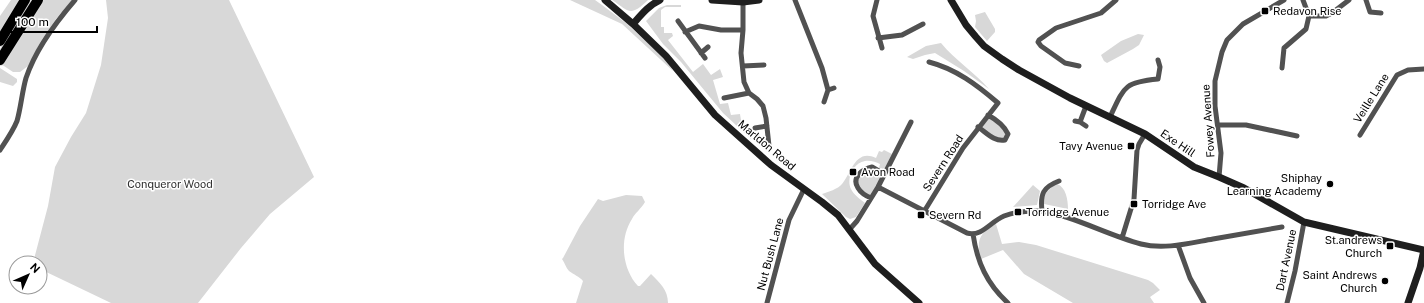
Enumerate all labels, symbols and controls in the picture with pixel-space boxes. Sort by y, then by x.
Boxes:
place label: Redavon Rise [1273,5,1342,17]
marker: Redavon Rise [1260,6,1270,16]
scale bar [10,8,97,34]
text: 100 m [16,15,49,29]
street label: Veille Lane [1351,71,1391,125]
street label: Fowey Avenue [1199,84,1217,158]
street label: Marldon Road [736,118,798,172]
street label: Exe Hill [1158,127,1198,159]
street label: Severn Road [920,133,966,193]
place label: Tavy Avenue [1059,140,1123,152]
marker: Tavy Avenue [1126,141,1136,151]
place label: Avon Road [861,166,915,178]
marker: Avon Road [848,167,858,177]
place label: Shiphay Learning Academy [1227,172,1322,197]
park label: Conqueror Wood [127,178,213,190]
marker: Shiphay Learning Academy [1325,179,1335,189]
place label: Torridge Ave [1142,198,1206,210]
marker: Torridge Ave [1129,199,1139,209]
place label: Torridge Avenue [1026,206,1109,218]
marker: Torridge Avenue [1013,207,1023,217]
place label: Severn Rd [929,209,981,221]
marker: Severn Rd [916,210,926,220]
street label: Nut Bush Lane [755,216,785,292]
street label: Dart Avenue [1274,228,1298,292]
place label: St.andrews Church [1325,234,1382,259]
marker: St.andrews Church [1385,241,1395,251]
north arrow [8,255,48,295]
text: N [28,261,42,275]
place label: Saint Andrews Church [1303,269,1377,294]
marker: Saint Andrews Church [1380,276,1390,286]

